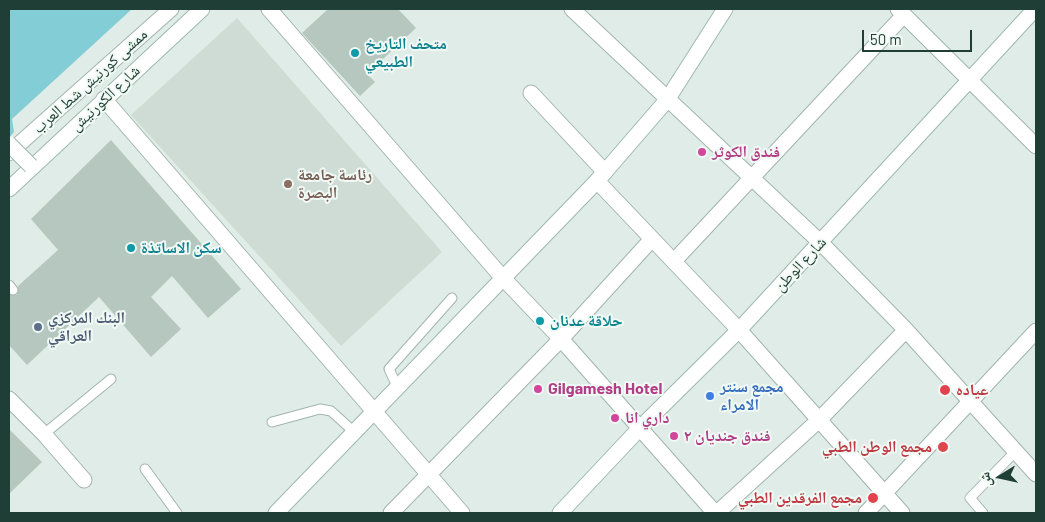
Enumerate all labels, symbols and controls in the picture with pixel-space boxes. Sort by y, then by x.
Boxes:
scale bar [865,20,975,52]
street label: ممشى كورنيش شط العرب [29,25,151,137]
text: 50 m [870,30,902,48]
place label: متحف التاريخ الطبيعي [365,34,447,72]
marker: متحف التاريخ الطبيعي [349,47,361,59]
street label: شارع الكورنيش [66,61,144,135]
place label: فندق الكوثر [712,142,780,162]
marker: فندق الكوثر [696,146,708,158]
place label: رئاسة جامعة البصرة [298,165,372,203]
marker: رئاسة جامعة البصرة [282,178,294,190]
street label: شارع الوطن [770,233,830,295]
place label: سكن الاساتذة [141,238,222,258]
marker: سكن الاساتذة [125,242,137,254]
place label: البنك المركزي العراقي [48,308,125,346]
place label: حلاقة عدنان [550,311,623,331]
marker: حلاقة عدنان [534,315,546,327]
marker: البنك المركزي العراقي [32,321,44,333]
place label: مجمع سنتر الامراء [720,377,783,415]
place label: Gilgamesh Hotel [548,379,662,399]
place label: عياده [956,380,988,400]
marker: Gilgamesh Hotel [532,383,544,395]
marker: عياده [938,383,952,397]
marker: مجمع سنتر الامراء [704,390,716,402]
place label: داري انا [625,408,669,428]
marker: داري انا [609,412,621,424]
place label: فندق جنديان ٢ [684,426,770,446]
marker: فندق جنديان ٢ [668,430,680,442]
place label: مجمع الوطن الطبي [822,437,932,457]
marker: مجمع الوطن الطبي [936,440,950,454]
north arrow [975,452,1025,502]
text: ش [975,471,994,488]
place label: مجمع الفرقدين الطبي [738,488,862,508]
marker: مجمع الفرقدين الطبي [866,491,880,505]

